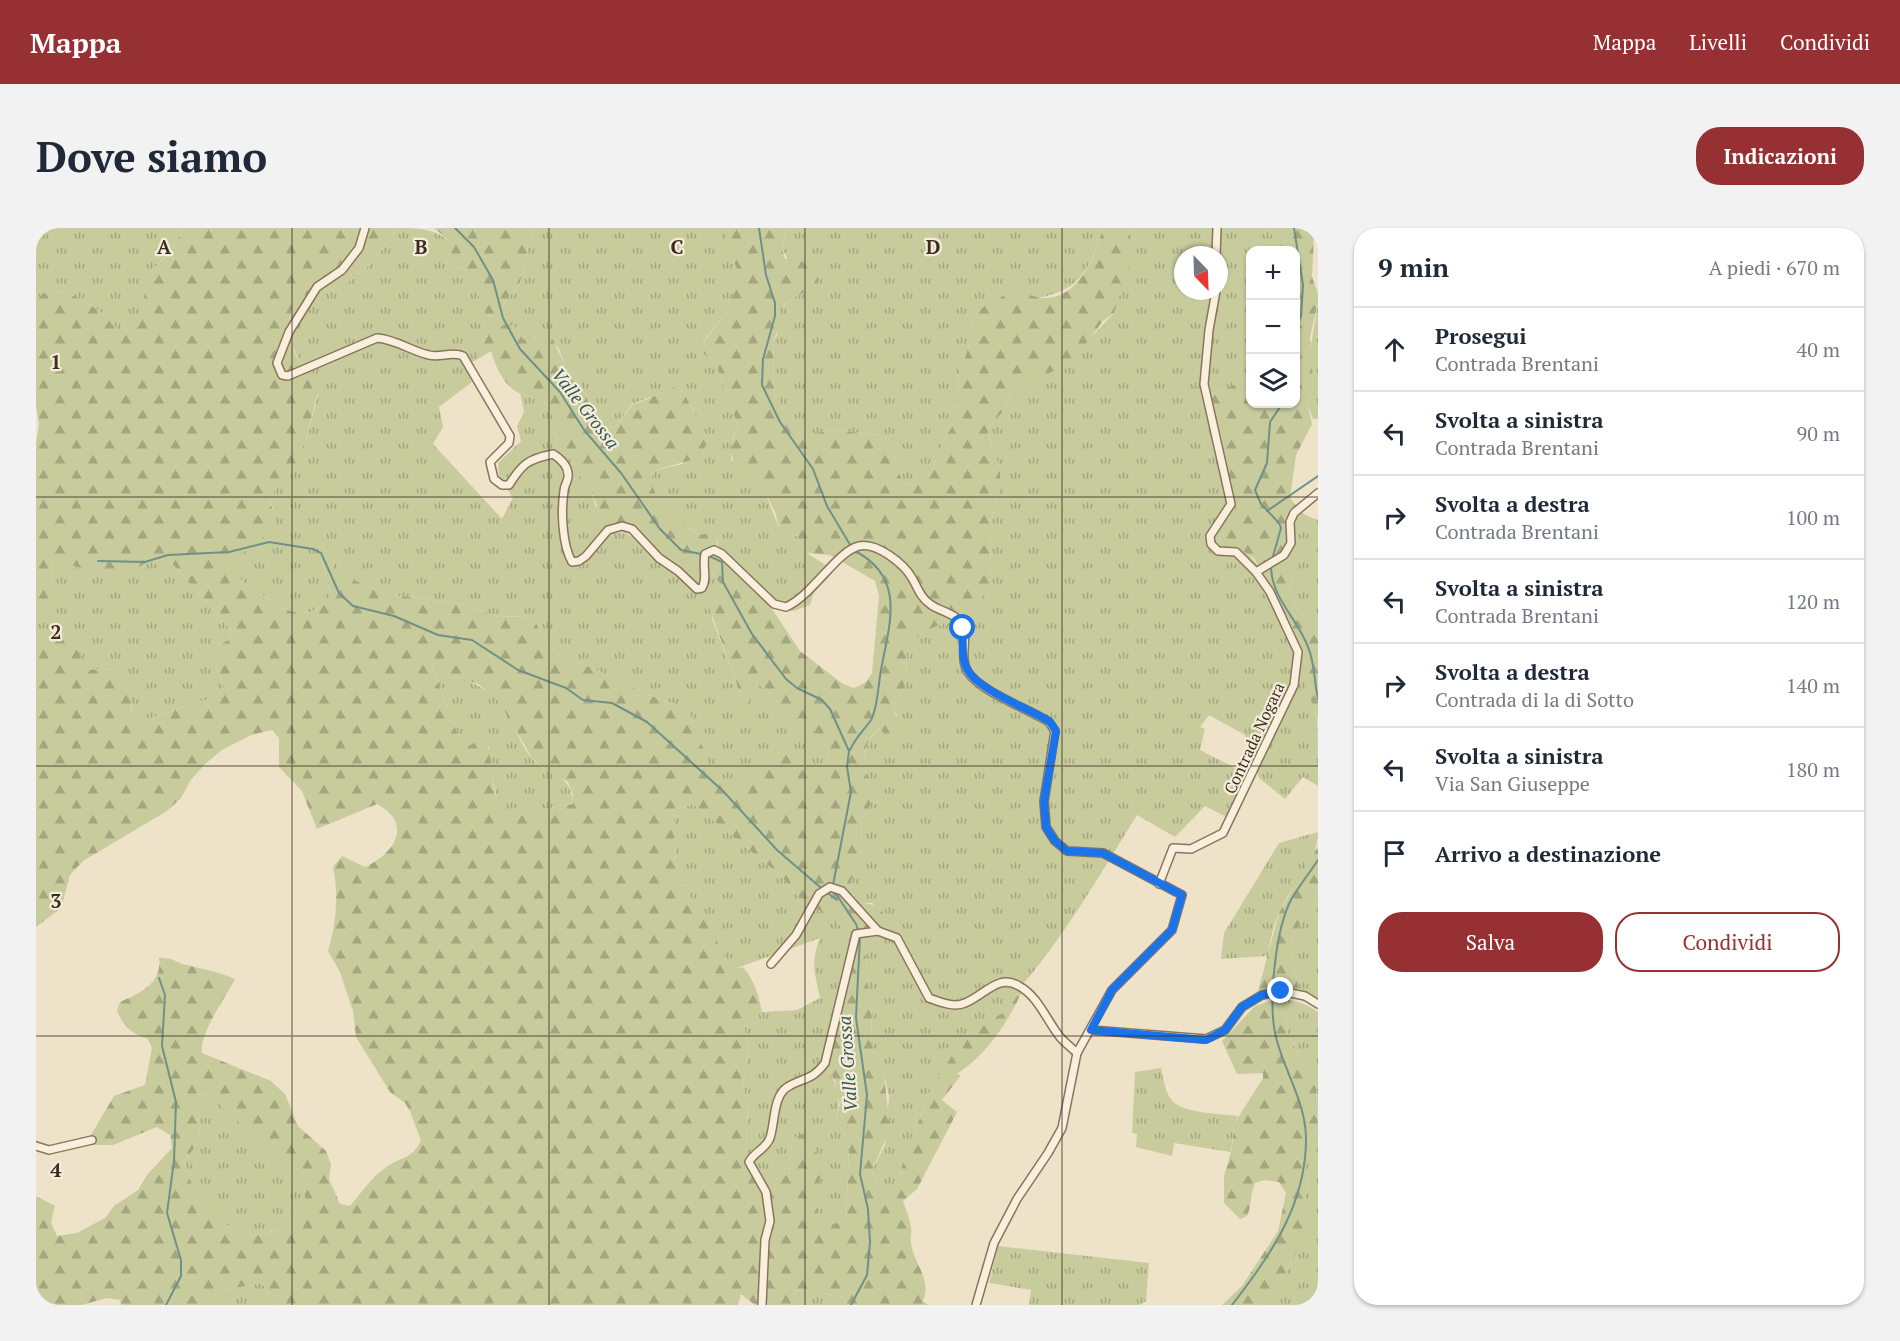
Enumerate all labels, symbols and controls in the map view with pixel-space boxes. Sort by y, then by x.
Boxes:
text: Mappa [30,24,121,61]
text: Mappa [1593,28,1656,56]
text: Livelli [1689,28,1747,56]
text: Condividi [1780,28,1870,56]
button: Indicazioni [1696,127,1864,185]
text: Dove siamo [36,128,267,184]
text: A [157,233,172,260]
text: B [415,233,428,260]
text: C [670,233,684,260]
text: D [926,233,940,260]
north arrow [1174,246,1228,300]
map controls [1246,246,1300,408]
button: + [1246,246,1300,300]
text: 9 min [1378,250,1449,284]
text: A piedi · 670 m [1709,254,1840,281]
button: − [1246,300,1300,354]
text: Prosegui [1435,321,1527,350]
icon: ahead [1378,333,1411,366]
text: 40 m [1797,336,1840,363]
text: 1 [50,348,62,375]
text: Contrada Brentani [1435,350,1599,377]
button: layers [1246,354,1300,408]
water label: Valle Grossa [547,363,625,453]
text: Svolta a sinistra [1435,405,1604,434]
icon: left [1378,417,1411,450]
text: 90 m [1797,420,1840,447]
text: Contrada Brentani [1435,434,1599,461]
text: Svolta a destra [1435,489,1590,518]
icon: right [1378,501,1411,534]
text: 100 m [1786,504,1840,531]
text: Contrada Brentani [1435,518,1599,545]
text: Svolta a sinistra [1435,573,1604,602]
icon: left [1378,585,1411,618]
text: 120 m [1786,588,1840,615]
text: Contrada Brentani [1435,602,1599,629]
route start [949,614,975,640]
text: 2 [50,618,62,645]
text: Svolta a destra [1435,657,1590,686]
icon: right [1378,669,1411,702]
text: 140 m [1786,672,1840,699]
street label: Contrada Nogara [1219,679,1289,797]
text: Contrada di la di Sotto [1435,686,1634,713]
text: Svolta a sinistra [1435,741,1604,770]
icon: left [1378,753,1411,786]
text: 180 m [1786,756,1840,783]
text: Via San Giuseppe [1435,770,1590,797]
icon: arrive [1378,837,1411,870]
text: Arrivo a destinazione [1435,839,1661,868]
text: 3 [50,887,62,914]
button: Salva [1378,912,1603,972]
button: Condividi [1615,912,1840,972]
route end [1267,977,1293,1003]
water label: Valle Grossa [832,1015,862,1113]
text: 4 [50,1156,62,1183]

